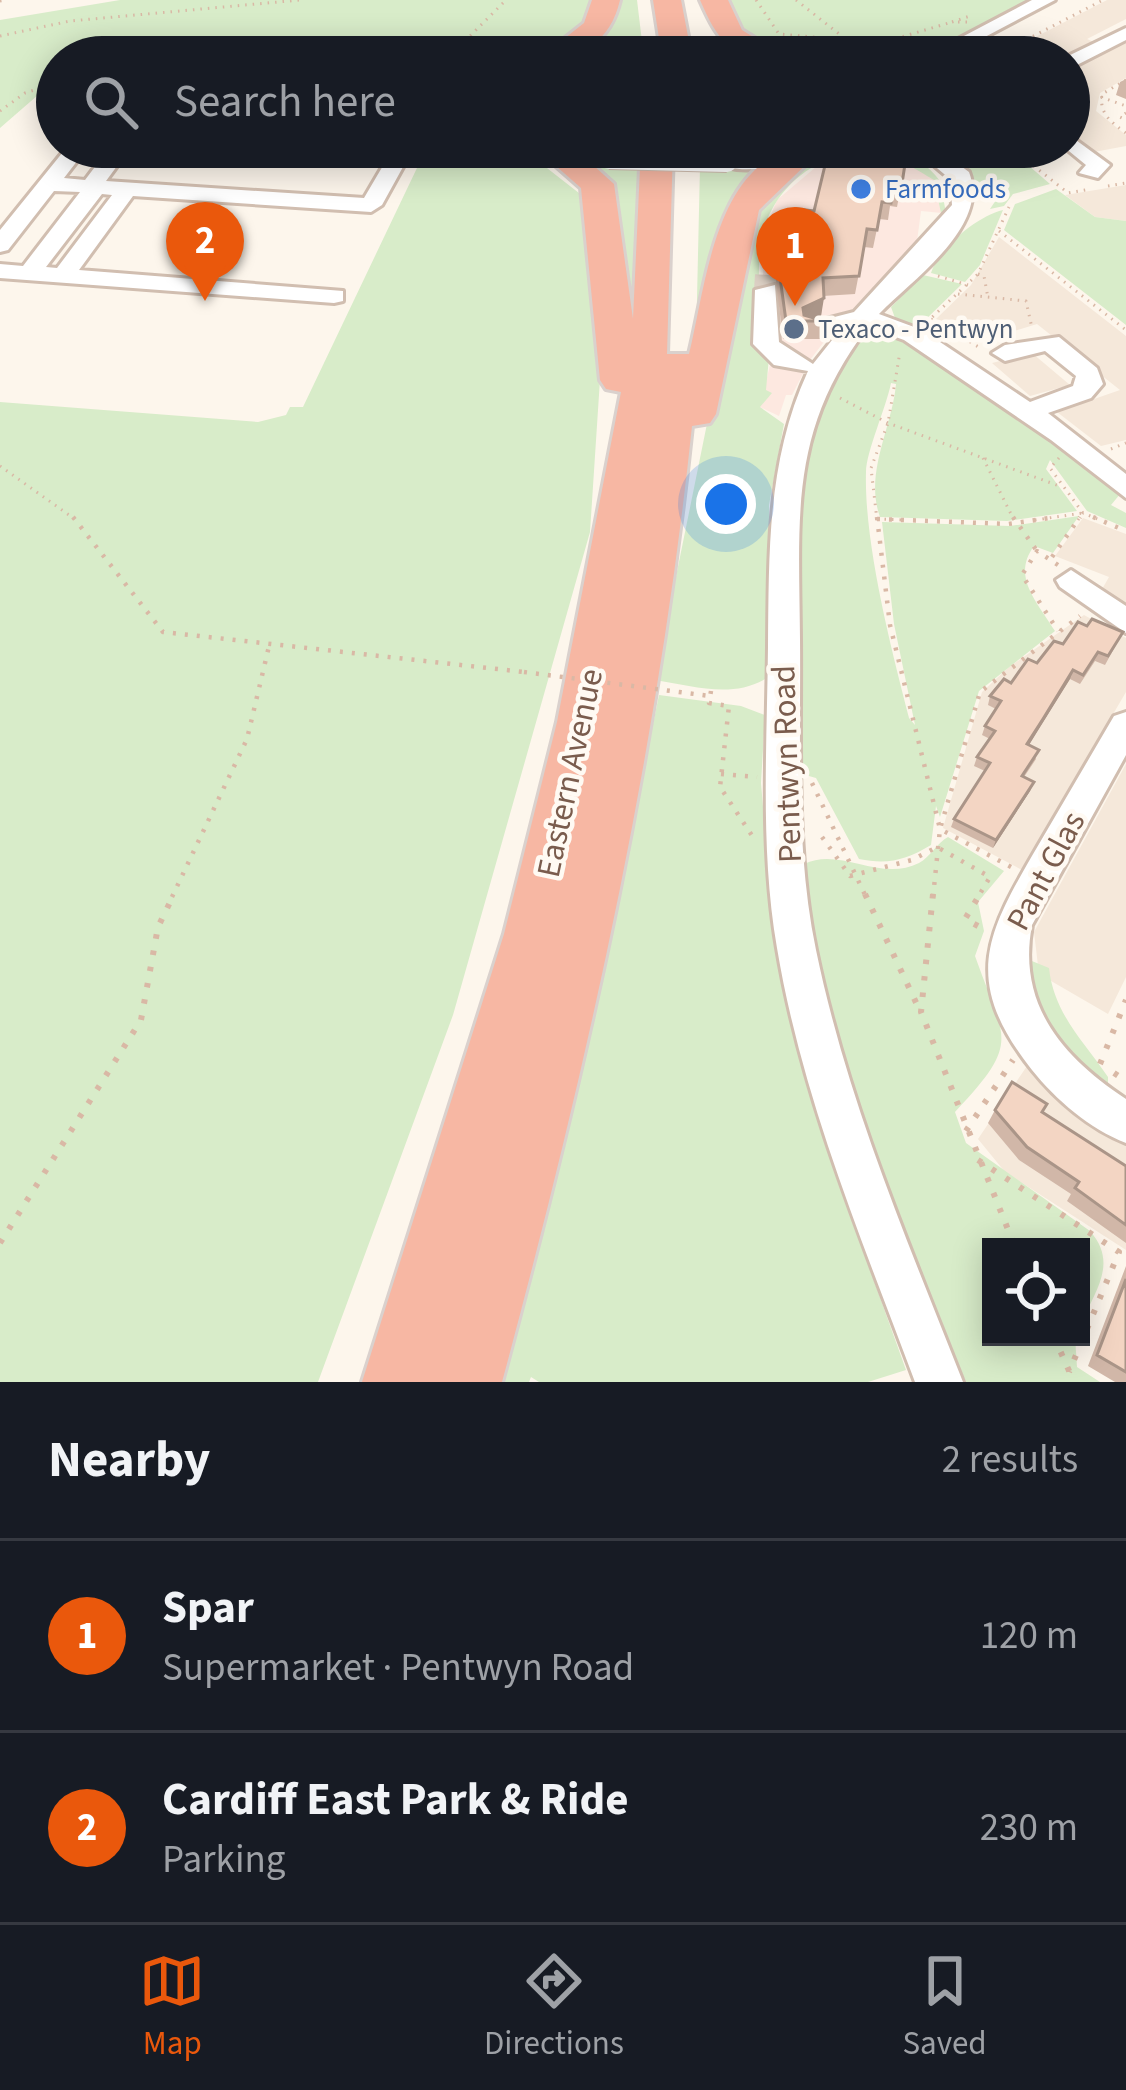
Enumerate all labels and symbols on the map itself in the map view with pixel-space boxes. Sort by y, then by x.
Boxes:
place label: Farmfoods [885,170,1006,209]
marker: Farmfoods [848,176,874,202]
pin: 2 [166,202,244,301]
pin: 1 [756,207,834,306]
place label: Texaco - Pentwyn [818,310,1014,349]
marker: Texaco - Pentwyn [781,316,807,342]
your location [696,474,756,534]
street label: Eastern Avenue [525,664,615,882]
street label: Pentwyn Road [760,664,814,864]
street label: Pant Glas [995,803,1097,939]

